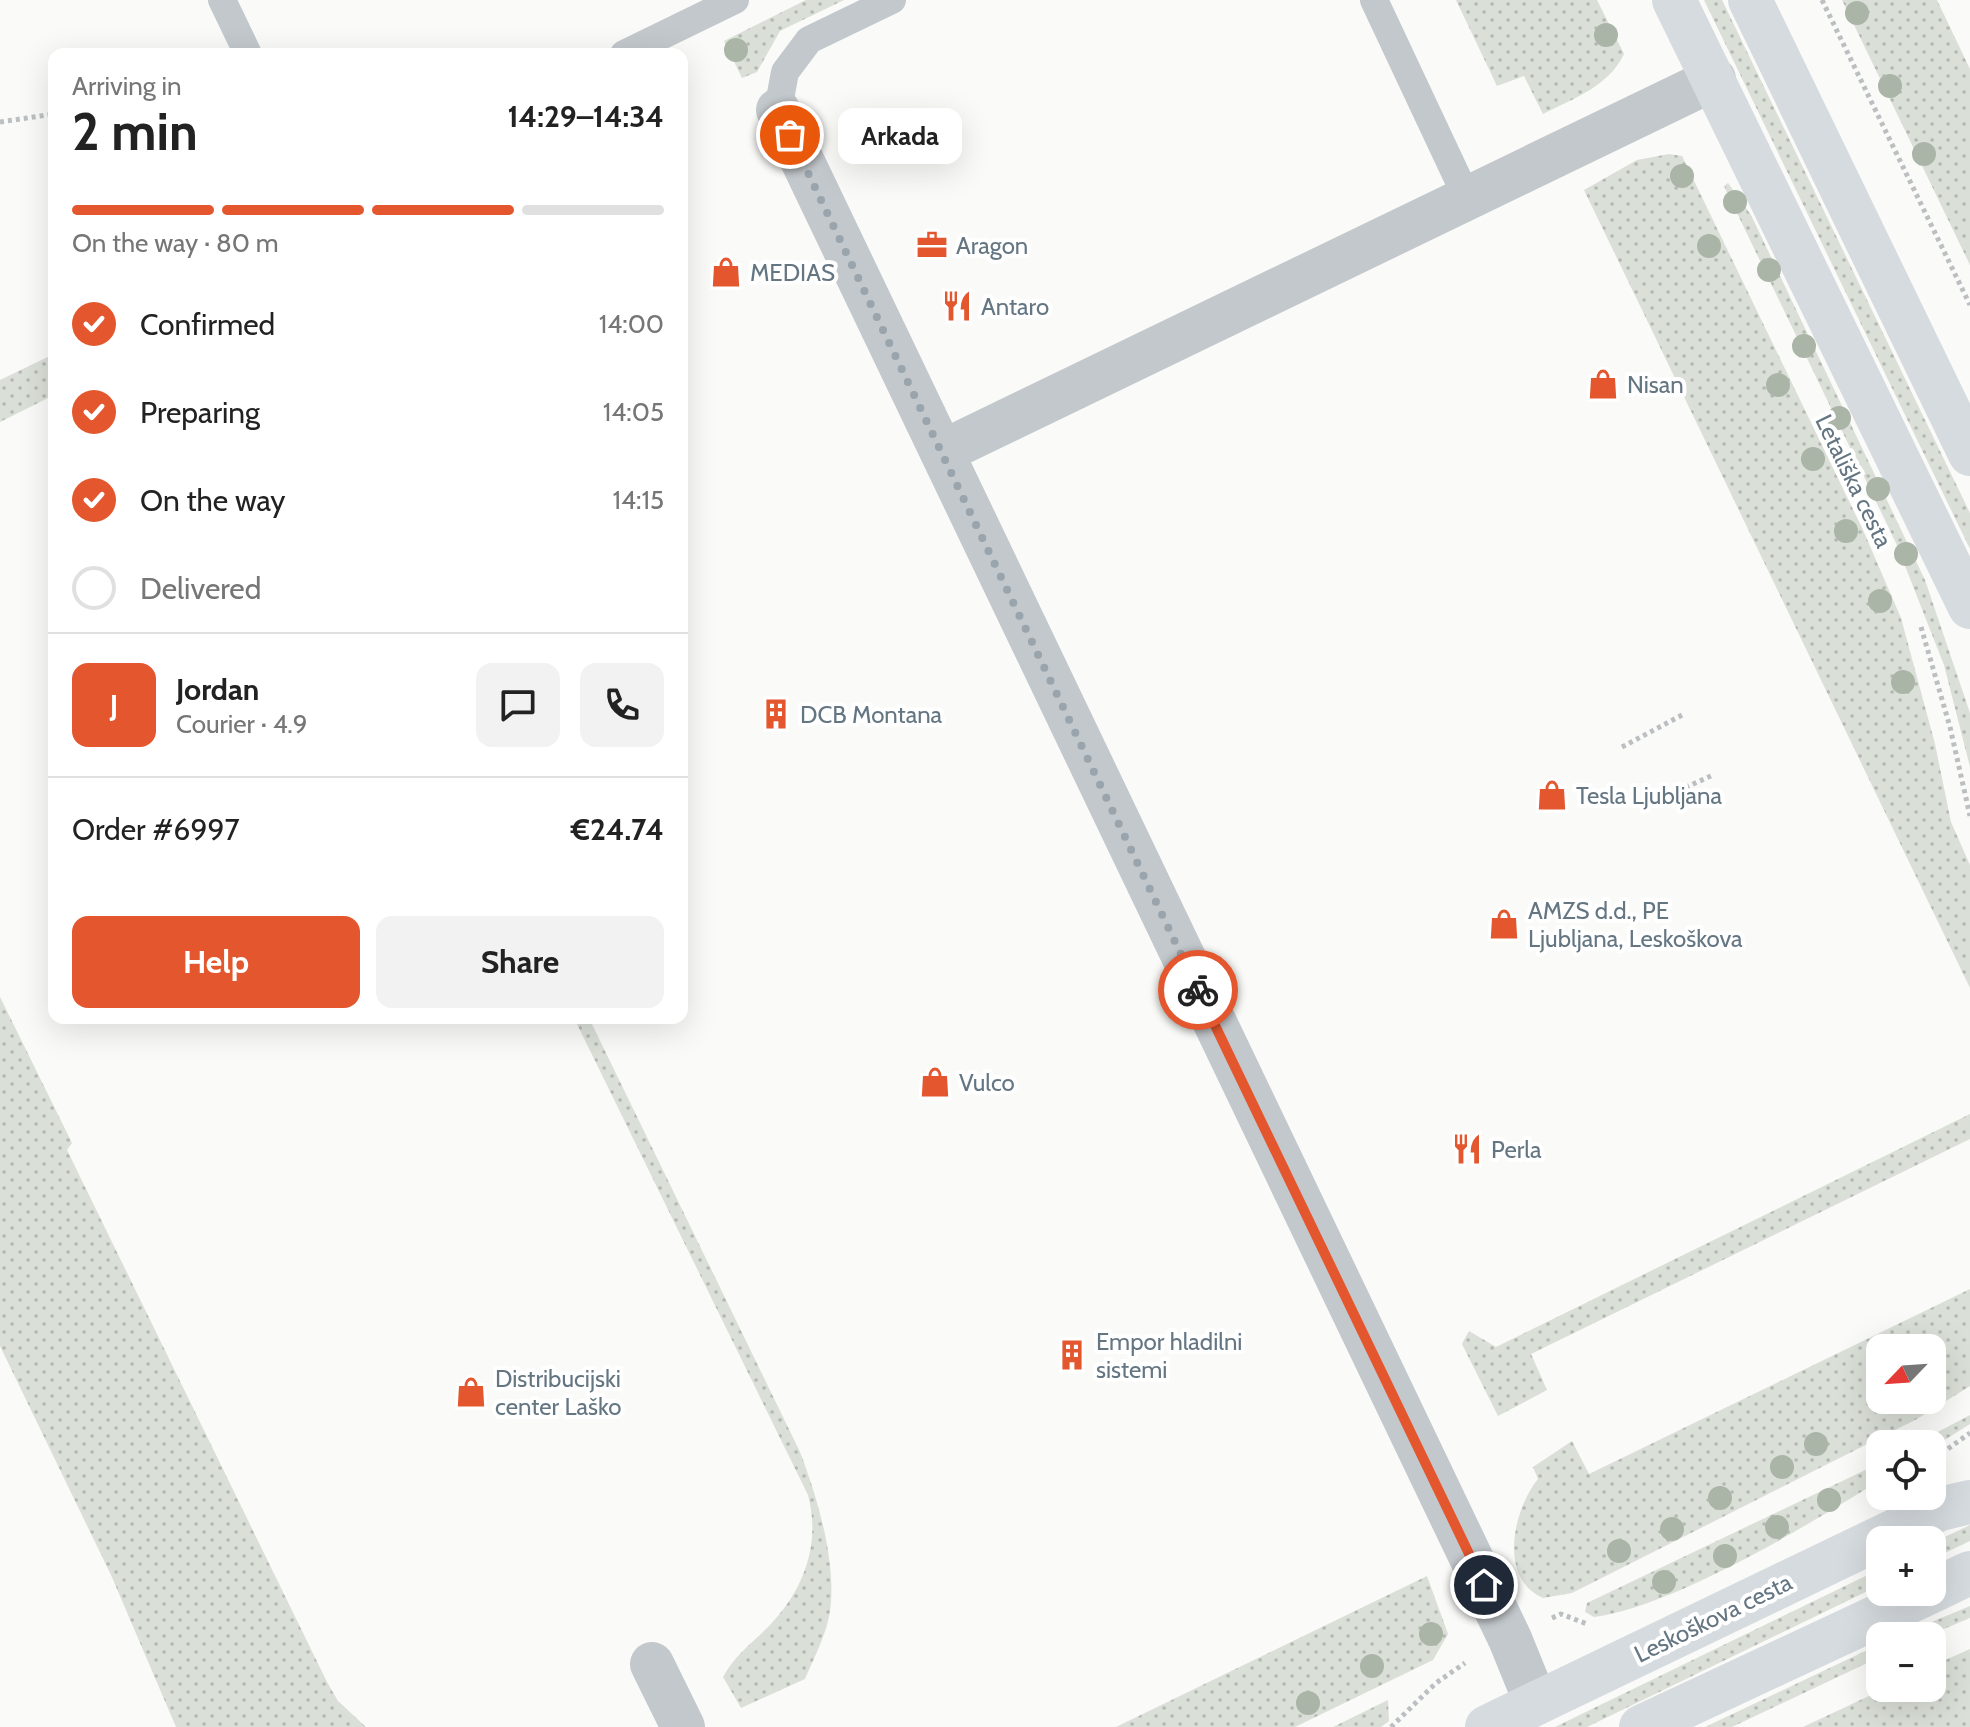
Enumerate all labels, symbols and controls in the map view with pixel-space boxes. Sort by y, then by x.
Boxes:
text: Arriving in [72,70,182,102]
text: 14:29–14:34 [508,98,664,135]
text: 2 min [72,100,198,163]
pin [756,101,824,169]
callout: Arkada [838,107,962,163]
icon: bag [768,113,812,157]
text: Arkada [861,120,939,152]
text: On the way · 80 m [72,227,279,259]
office icon: Aragon [915,228,949,262]
place label: Aragon [956,231,1028,260]
shop icon: MEDIAS [709,255,743,289]
place label: MEDIAS [750,258,835,287]
restaurant icon: Antaro [940,289,974,323]
place label: Antaro [981,292,1049,321]
icon: check [72,302,116,346]
text: Confirmed [140,306,275,343]
text: 14:00 [599,308,664,340]
shop icon: Nisan [1586,367,1620,401]
place label: Nisan [1627,370,1684,399]
icon: check [72,390,116,434]
text: Preparing [140,394,260,431]
text: 14:05 [603,396,664,428]
street label: Letališka cesta [1809,410,1899,553]
icon: check [72,478,116,522]
text: On the way [140,482,285,519]
text: 14:15 [613,484,664,516]
text: Delivered [140,570,261,607]
button: chat [476,663,560,747]
button: phone [580,663,664,747]
text: Jordan [176,671,259,708]
text: J [110,687,118,724]
building icon: DCB Montana [759,697,793,731]
place label: DCB Montana [800,700,943,729]
text: Courier · 4.9 [176,708,308,740]
shop icon: Tesla Ljubljana [1535,778,1569,812]
place label: Tesla Ljubljana [1576,781,1722,810]
text: Order #6997 [72,811,240,848]
text: €24.74 [571,811,664,848]
place label: AMZS d.d., PE Ljubljana, Leskoškova [1528,896,1743,953]
shop icon: AMZS d.d., PE Ljubljana, Leskoškova [1487,907,1521,941]
button: Help [72,916,360,1008]
button: Share [376,916,664,1008]
courier [1158,950,1238,1030]
icon: bike [1176,968,1220,1012]
shop icon: Vulco [918,1065,952,1099]
place label: Vulco [959,1068,1015,1097]
restaurant icon: Perla [1450,1132,1484,1166]
place label: Perla [1491,1135,1542,1164]
place label: Empor hladilni sistemi [1096,1327,1242,1384]
north arrow [1866,1334,1946,1414]
map controls [1866,1334,1946,1702]
building icon: Empor hladilni sistemi [1055,1338,1089,1372]
place label: Distribucijski center Laško [495,1364,621,1421]
shop icon: Distribucijski center Laško [454,1375,488,1409]
button: locate [1866,1430,1946,1510]
button: + [1866,1526,1946,1606]
pin [1450,1551,1518,1619]
icon: home [1462,1563,1506,1607]
street label: Leskoškova cesta [1629,1567,1797,1669]
button: − [1866,1622,1946,1702]

